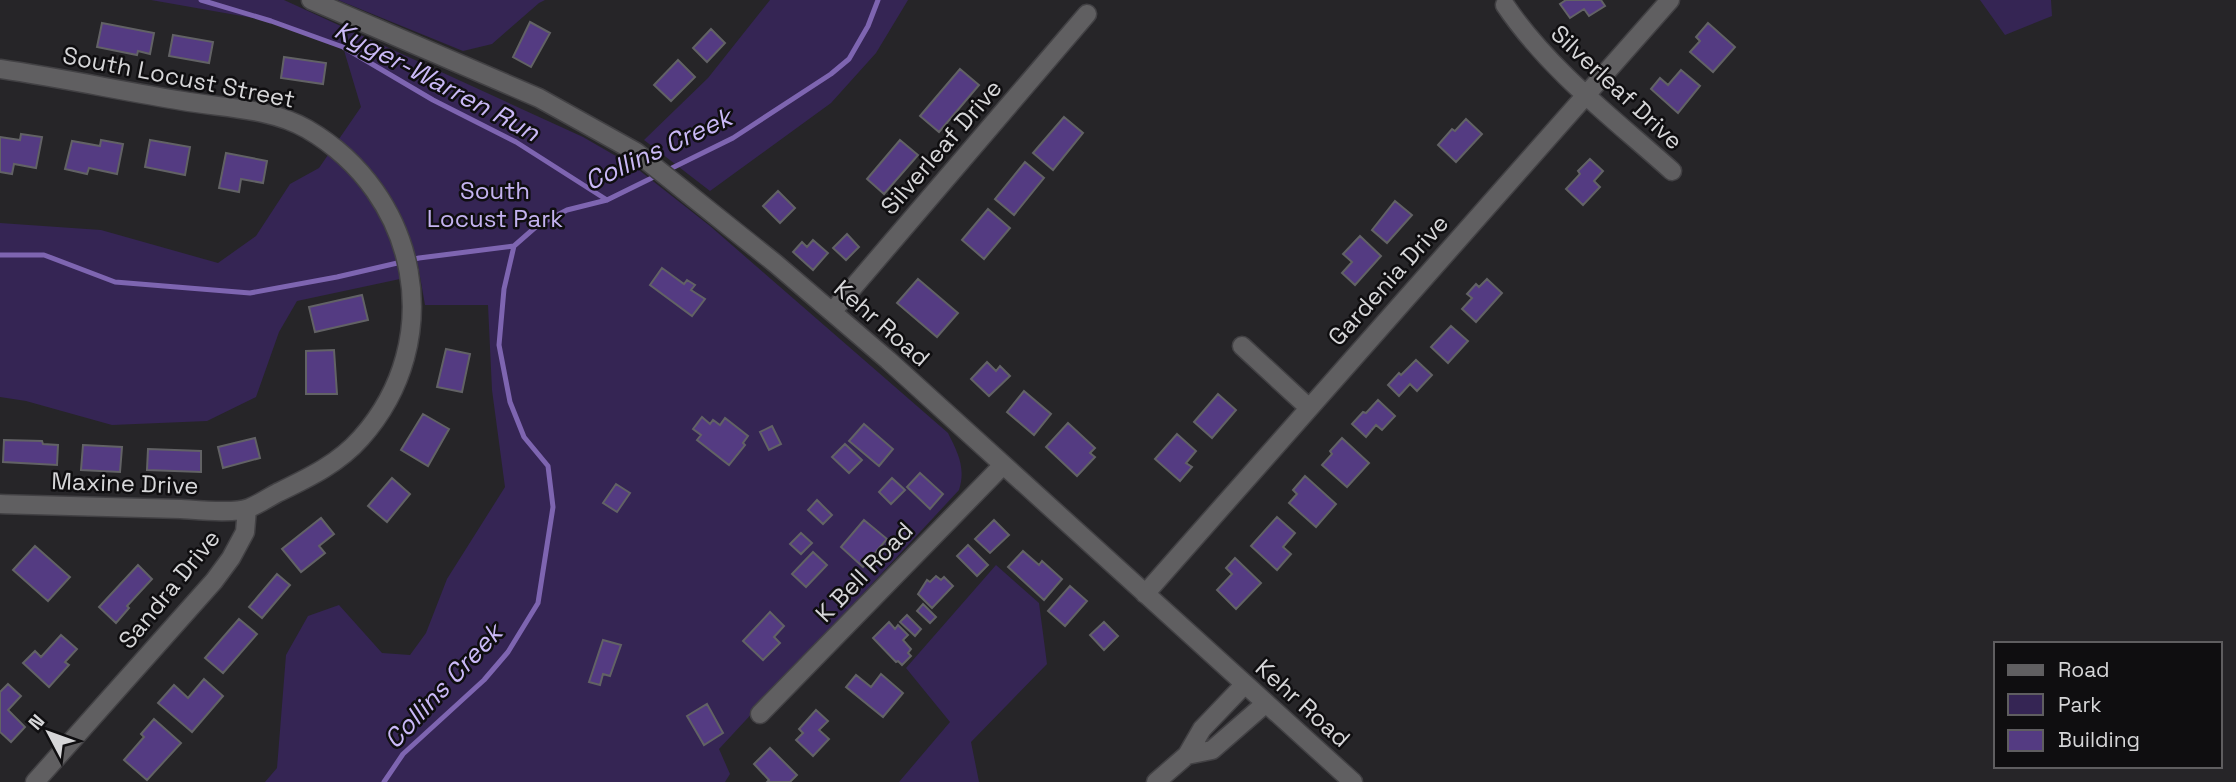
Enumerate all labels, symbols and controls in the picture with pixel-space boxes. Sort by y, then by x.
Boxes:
water label: Kyger-Warren Run [329,13,546,150]
street label: Silverleaf Drive [1544,18,1690,156]
street label: South Locust Street [60,39,298,115]
street label: Silverleaf Drive [874,73,1008,221]
water label: Collins Creek [579,99,740,198]
park label: South Locust Park [427,175,563,234]
street label: Gardenia Drive [1321,208,1455,352]
street label: Kehr Road [828,273,936,373]
street label: Maxine Drive [51,465,199,501]
street label: K Bell Road [808,515,920,629]
street label: Sandra Drive [111,523,227,655]
water label: Collins Creek [376,614,512,756]
legend [1994,642,2222,768]
street label: Kehr Road [1249,652,1357,754]
text: Road [2058,656,2110,683]
text: Park [2058,691,2102,718]
north arrow [14,698,84,768]
text: N [23,709,50,735]
text: Building [2058,726,2140,753]

